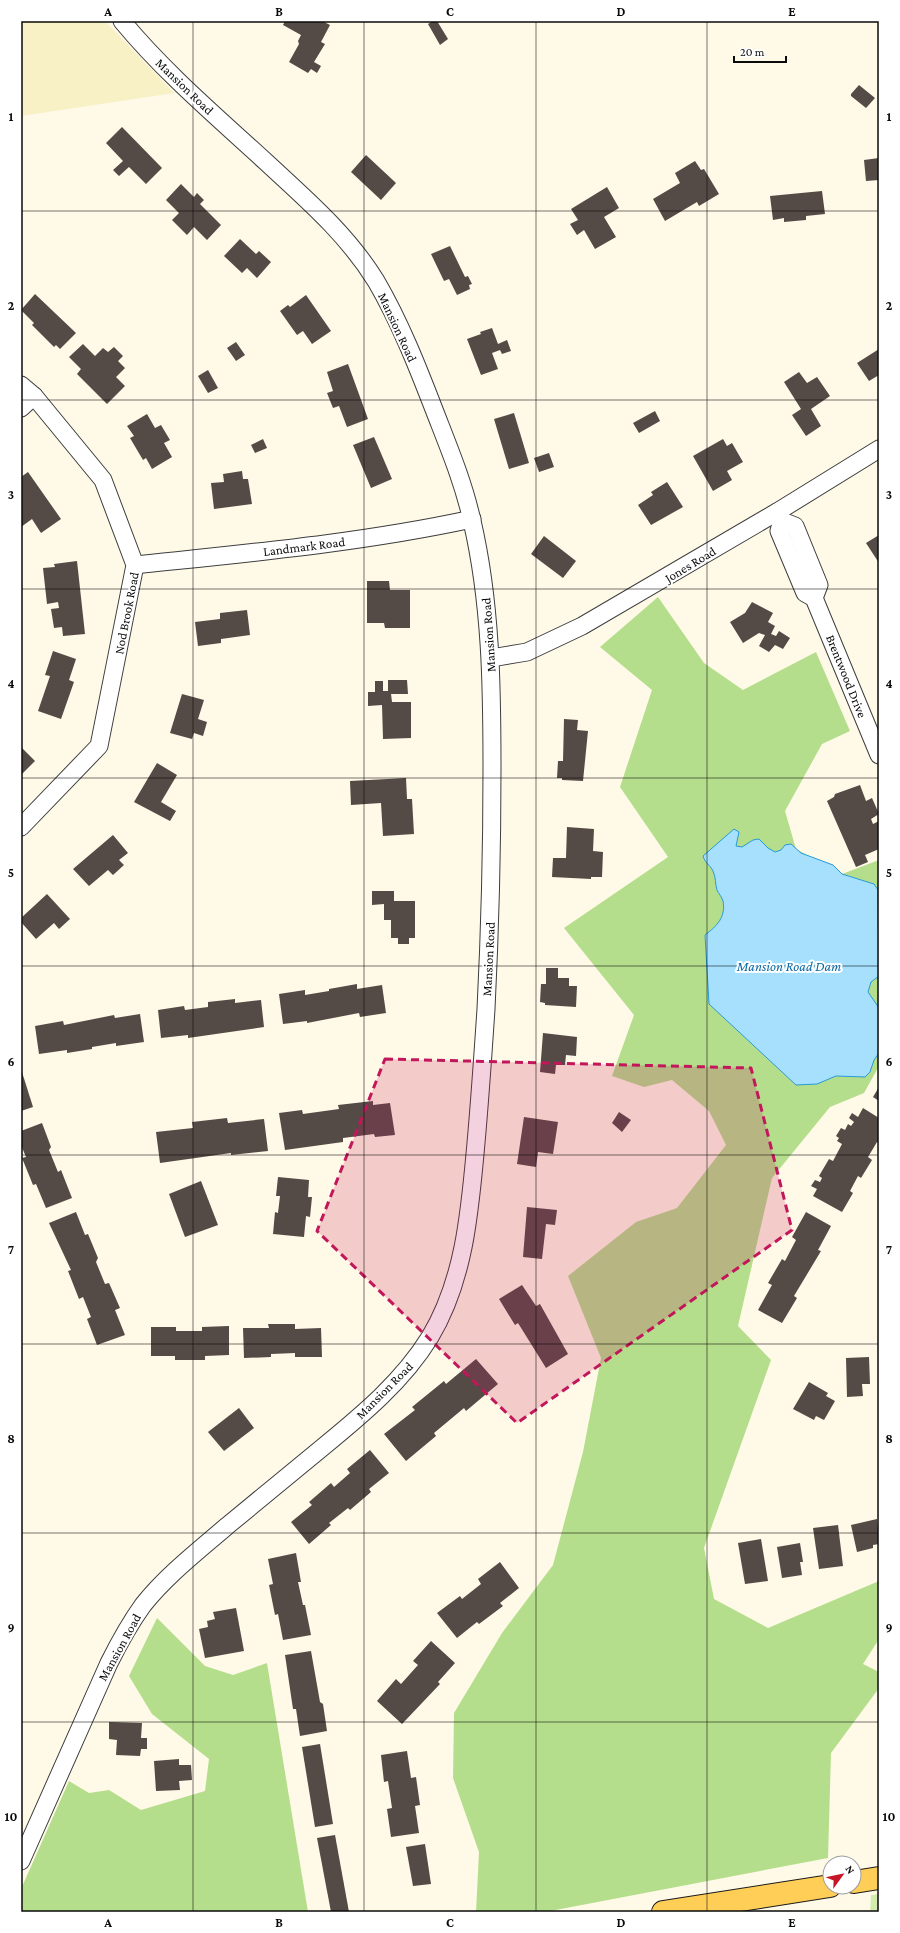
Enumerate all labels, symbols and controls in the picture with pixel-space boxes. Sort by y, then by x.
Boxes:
text: A [103,4,112,19]
text: B [275,4,283,19]
text: C [446,4,454,19]
text: D [617,4,626,19]
text: E [788,4,796,19]
scale bar [734,38,786,64]
text: 20 m [740,45,765,59]
street label: Mansion Road [153,55,217,118]
text: 1 [9,109,14,124]
text: 1 [887,109,892,124]
street label: Mansion Road [375,290,420,364]
text: 2 [8,298,15,313]
text: 2 [886,298,893,313]
text: 3 [8,487,14,502]
text: 3 [886,487,892,502]
street label: Landmark Road [262,534,346,559]
street label: Jones Road [661,543,719,586]
street label: Nod Brook Road [111,571,142,656]
street label: Mansion Road [478,597,499,673]
street label: Brentwood Drive [823,632,870,720]
text: 4 [7,676,15,691]
text: 4 [885,676,893,691]
text: 5 [8,865,14,880]
text: 5 [886,865,892,880]
street label: Mansion Road [479,921,498,997]
water label: Mansion Road Dam [736,958,841,974]
text: 6 [7,1054,15,1069]
text: 6 [885,1054,893,1069]
text: 7 [8,1242,14,1257]
text: 7 [886,1242,892,1257]
street label: Mansion Road [353,1359,416,1422]
text: 8 [7,1431,15,1446]
text: 8 [885,1431,893,1446]
street label: Mansion Road [95,1611,144,1683]
text: 9 [7,1620,15,1635]
text: 9 [885,1620,893,1635]
text: 10 [5,1809,17,1824]
text: 10 [883,1809,895,1824]
north arrow [822,1855,862,1895]
text: N [843,1863,858,1876]
text: A [103,1915,112,1930]
text: B [275,1915,283,1930]
text: C [446,1915,454,1930]
text: D [617,1915,626,1930]
text: E [788,1915,796,1930]

